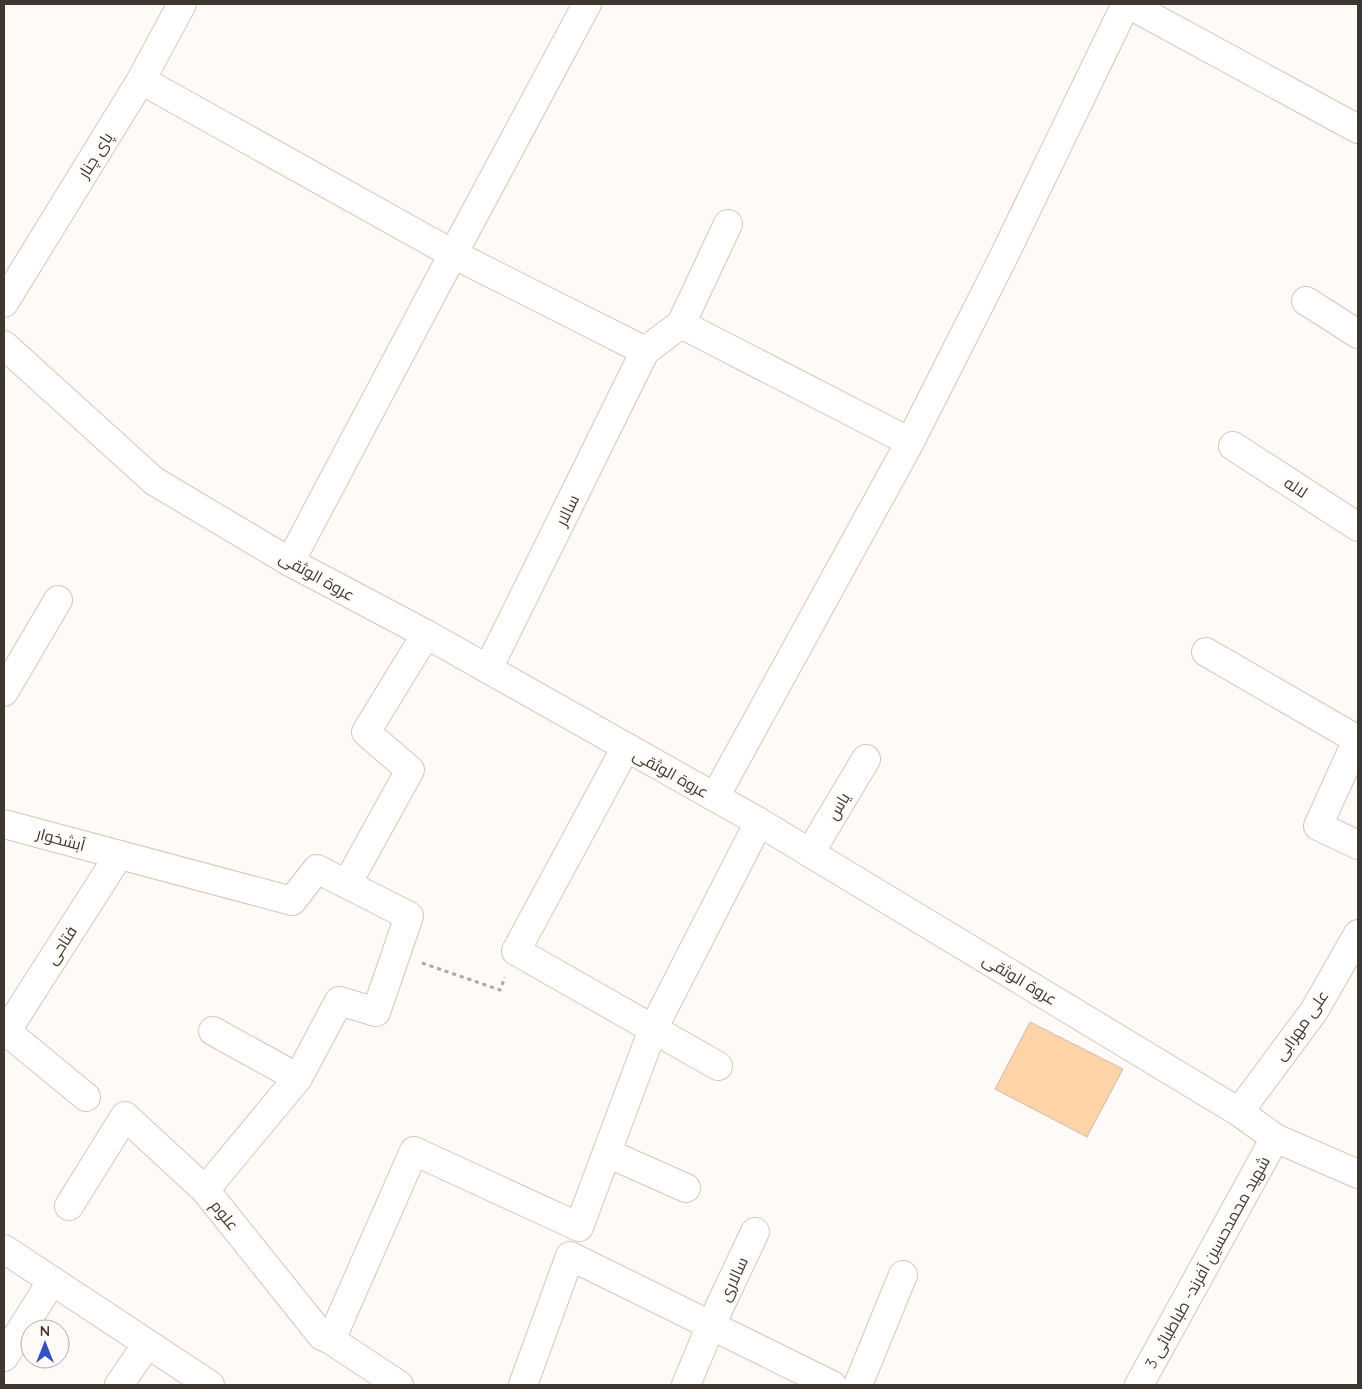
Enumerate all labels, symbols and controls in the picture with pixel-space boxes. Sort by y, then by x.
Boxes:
street label: پای چنار [73,128,119,184]
street label: لاله [1281,472,1311,502]
street label: سالار [550,491,583,530]
street label: عروة الوثقی [275,547,358,606]
street label: عروة الوثقی [629,744,712,803]
street label: یاس [822,788,855,824]
street label: آبشخوار [33,823,88,855]
street label: فتاحی [41,922,82,969]
street label: عروة الوثقی [979,949,1061,1010]
street label: علی مهرابی [1270,986,1333,1065]
street label: شهید محمدحسین آفرند- طباطبائی 3 [1140,1152,1275,1372]
street label: علوم [205,1196,243,1236]
street label: سالاری [714,1254,753,1305]
north arrow [20,1319,70,1369]
text: N [40,1322,50,1340]

